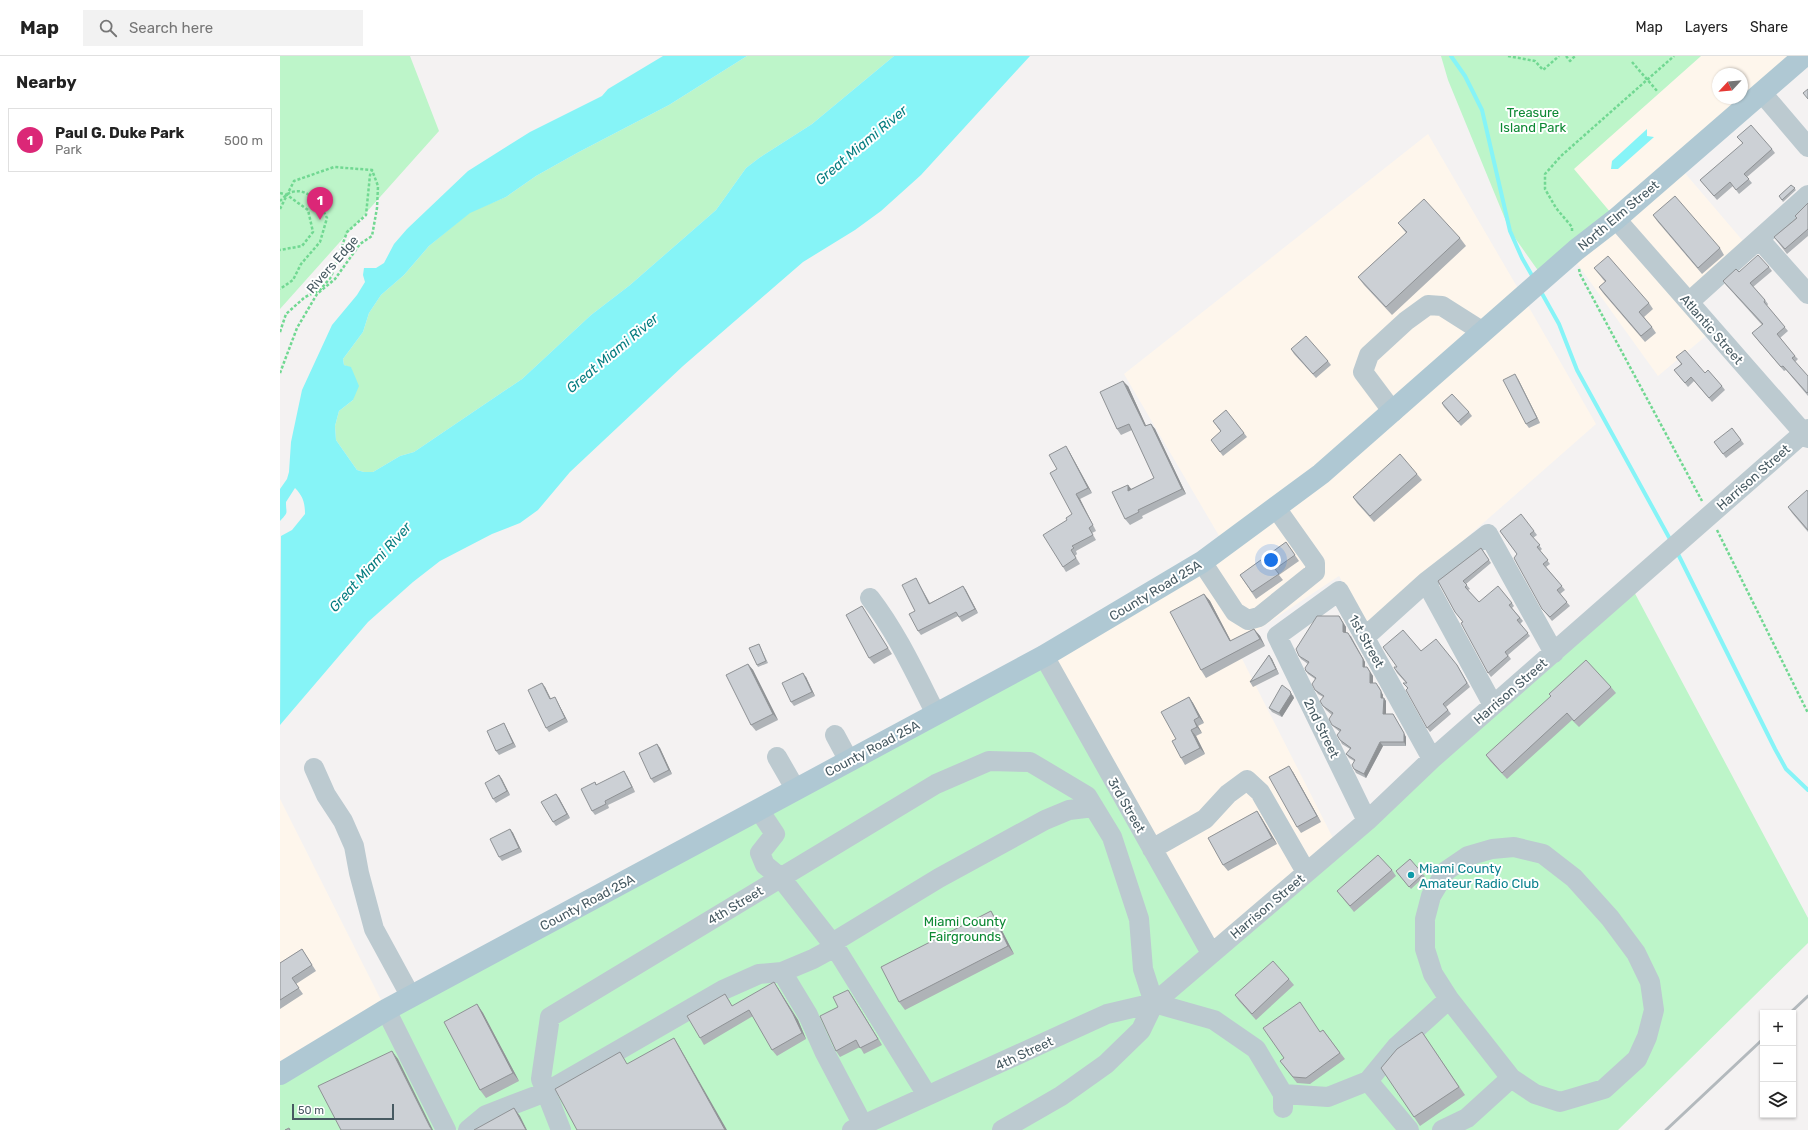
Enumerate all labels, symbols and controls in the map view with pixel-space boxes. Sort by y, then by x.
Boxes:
search box [83,10,363,46]
text: Map [20,16,59,39]
icon: search [97,17,119,39]
text: Search here [129,19,213,37]
text: Map [1636,19,1663,36]
text: Layers [1685,19,1728,36]
text: Share [1750,19,1788,36]
north arrow [1712,68,1748,104]
text: Nearby [16,72,77,92]
water label: Great Miami River [812,101,911,189]
park label: Treasure Island Park [1500,105,1566,135]
text: Paul G. Duke Park [55,124,184,142]
text: 1 [27,133,33,148]
text: 500 m [224,133,263,148]
text: Park [55,142,82,157]
street label: North Elm Street [1575,177,1662,254]
pin: 1 [307,187,333,220]
street label: Rivers Edge [303,233,362,297]
street label: Atlantic Street [1677,291,1746,367]
water label: Great Miami River [563,309,662,397]
street label: Harrison Street [1714,441,1793,513]
water label: Great Miami River [326,518,416,616]
your location [1261,550,1281,570]
street label: County Road 25A [1106,557,1204,624]
street label: 1st Street [1346,612,1387,670]
street label: Harrison Street [1471,655,1550,727]
street label: 2nd Street [1301,696,1342,760]
street label: County Road 25A [822,717,922,780]
street label: 3rd Street [1105,775,1148,835]
place label: Miami County Amateur Radio Club [1419,861,1539,891]
marker: Miami County Amateur Radio Club [1406,870,1416,880]
street label: County Road 25A [537,871,637,934]
street label: Harrison Street [1227,871,1307,942]
street label: 4th Street [705,883,766,928]
park label: Miami County Fairgrounds [924,914,1006,945]
map controls [1760,1010,1796,1118]
button: + [1760,1010,1796,1046]
street label: 4th Street [993,1034,1055,1073]
button: − [1760,1046,1796,1082]
button: layers [1760,1082,1796,1118]
scale bar [292,1102,394,1121]
text: 50 m [298,1104,324,1117]

